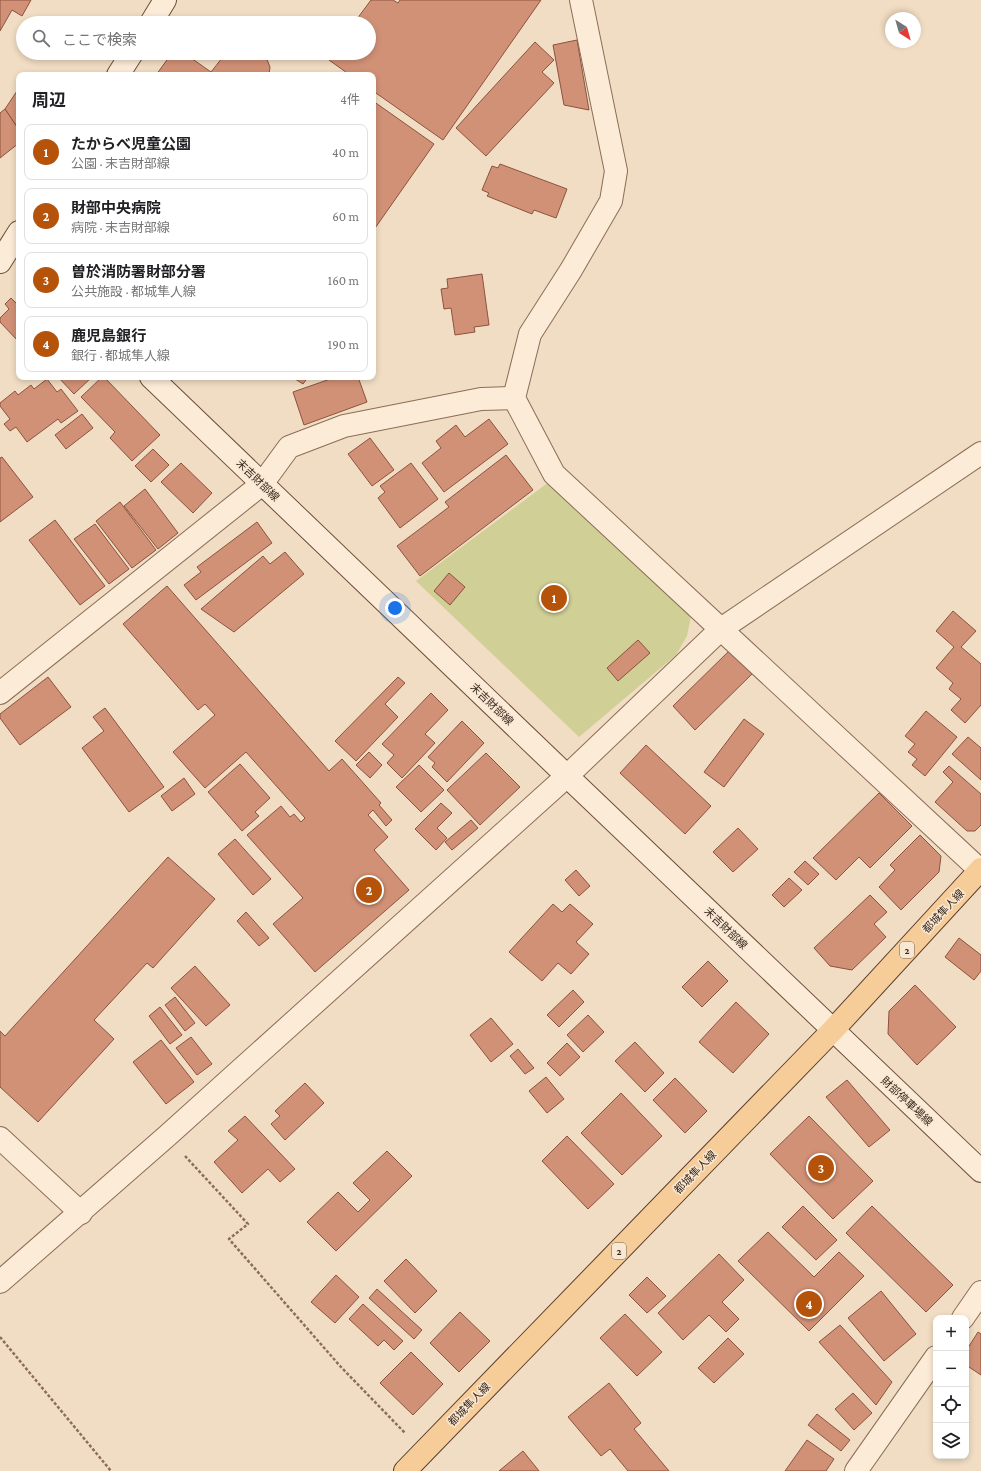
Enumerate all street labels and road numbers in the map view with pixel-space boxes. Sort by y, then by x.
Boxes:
street label: 末吉財部線 [234,457,282,503]
street label: 末吉財部線 [468,681,516,727]
street label: 都城隼人線 [920,887,966,935]
street label: 末吉財部線 [702,905,750,951]
road number: 2 [900,942,914,958]
street label: 財部停車場線 [879,1074,935,1128]
street label: 都城隼人線 [672,1148,718,1196]
road number: 2 [612,1243,626,1259]
street label: 都城隼人線 [446,1380,492,1428]

